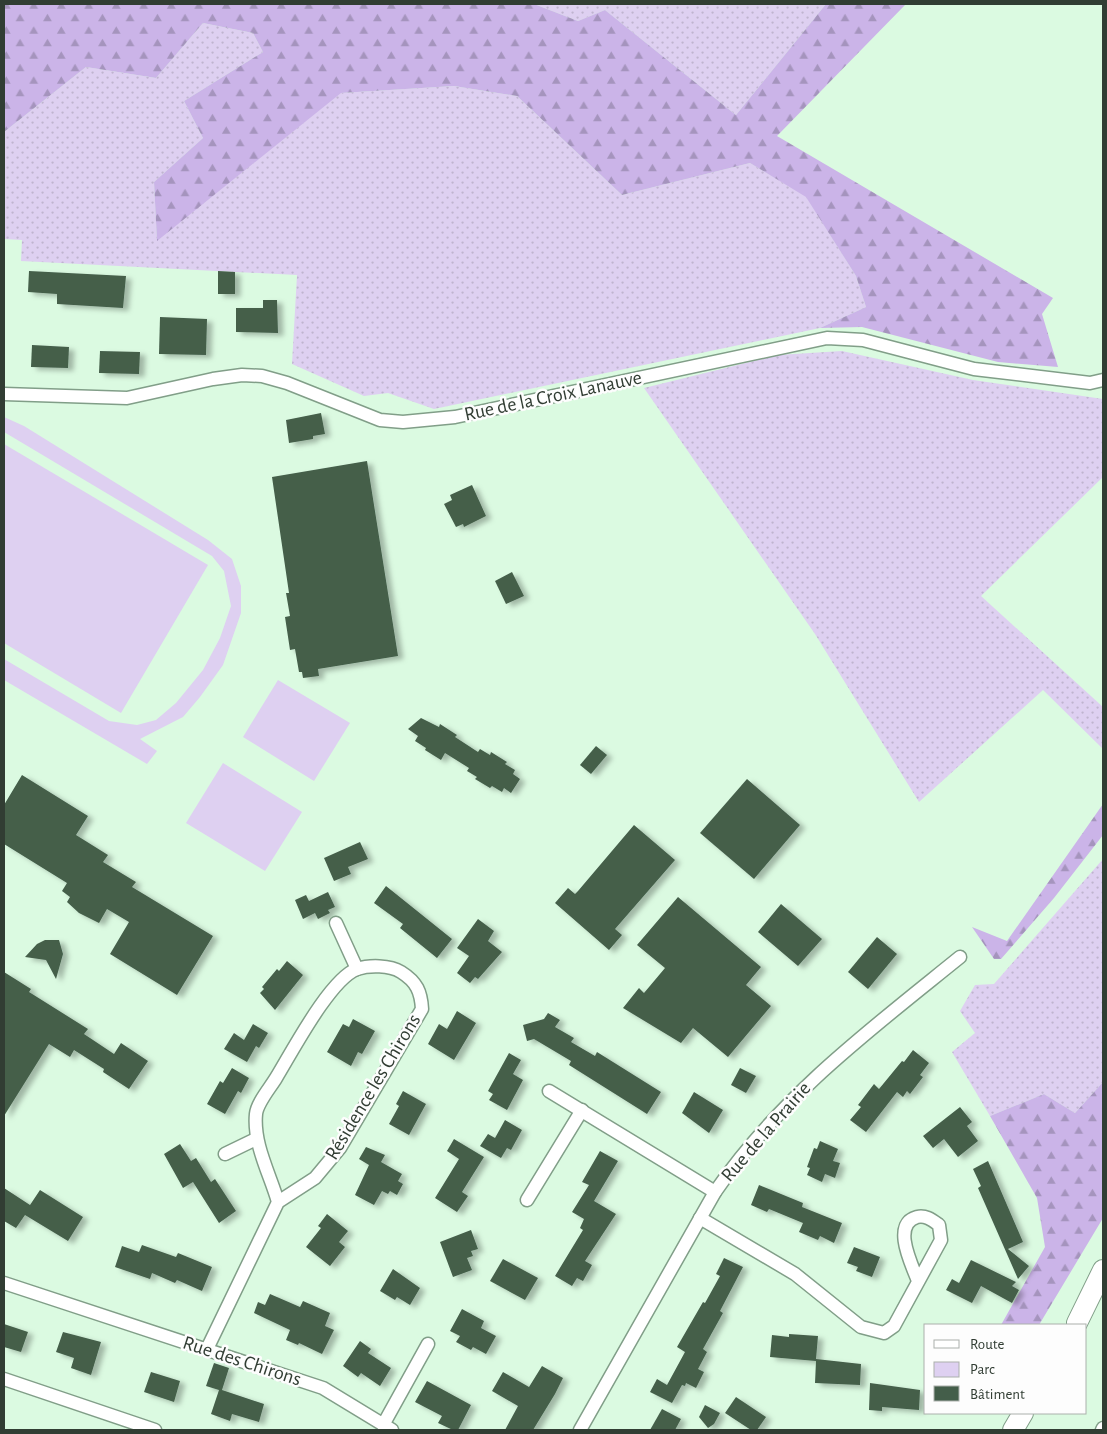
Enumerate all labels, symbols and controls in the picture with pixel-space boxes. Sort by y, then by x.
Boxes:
street label: Rue de la Croix Lanauve [462,367,644,425]
street label: Résidence les Chirons [322,1011,424,1163]
street label: Rue de la Prairie [718,1078,814,1186]
legend [924,1324,1087,1414]
street label: Rue des Chirons [180,1332,304,1390]
text: Route [970,1337,1004,1352]
text: Parc [970,1362,995,1377]
text: Bâtiment [970,1387,1025,1402]

